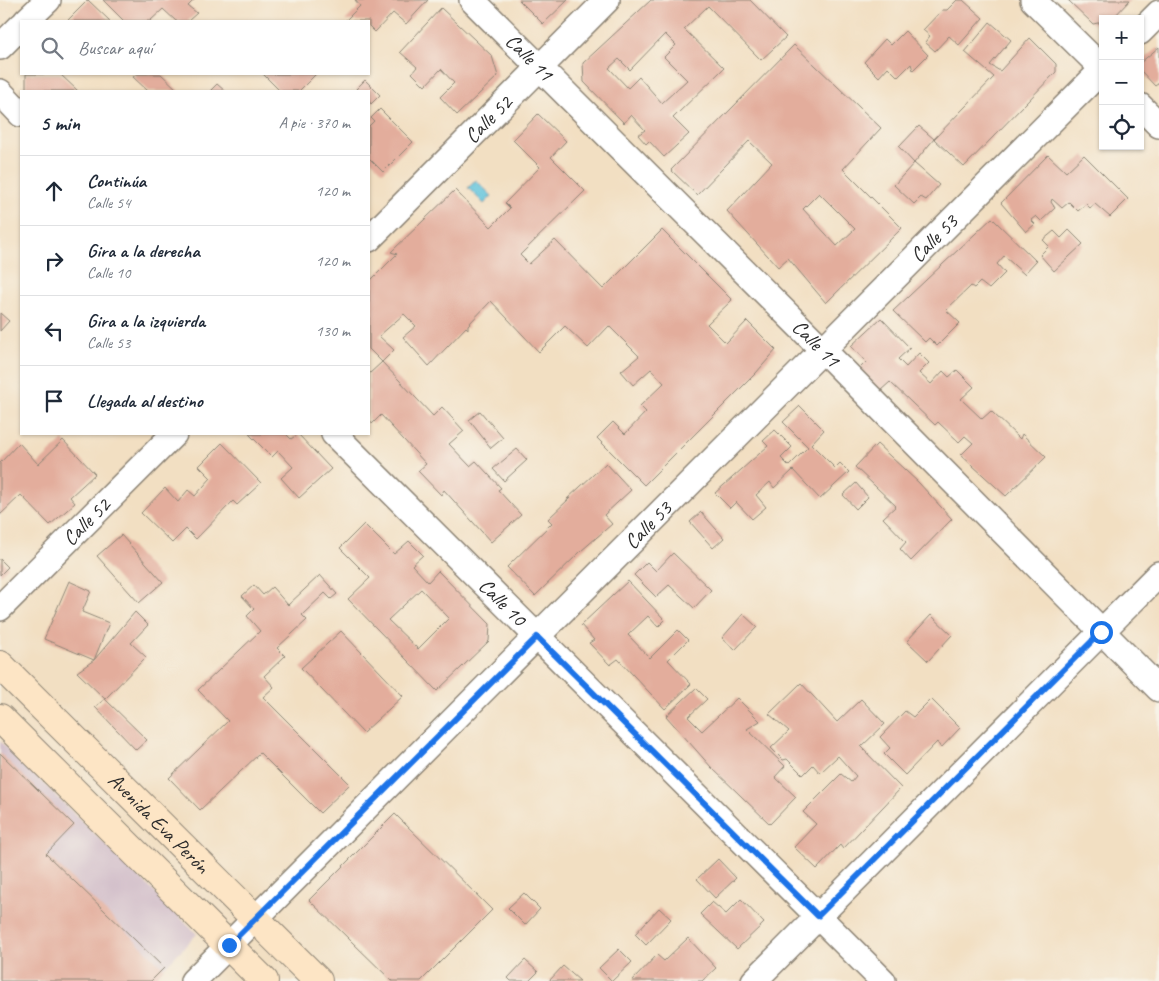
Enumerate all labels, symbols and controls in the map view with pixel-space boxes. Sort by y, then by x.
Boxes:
map controls [1099,15,1144,150]
button: + [1099,15,1144,60]
search box [20,20,370,75]
street label: Calle 11 [500,28,560,88]
icon: search [38,34,66,62]
text: Buscar aquí [78,36,152,60]
button: − [1099,60,1144,105]
street label: Calle 52 [459,89,519,149]
button: locate [1099,105,1144,150]
text: 5 min [40,110,80,136]
text: A pie · 370 m [279,113,350,133]
text: Continúa [87,169,146,193]
icon: ahead [40,177,68,205]
text: 120 m [316,181,350,201]
text: Calle 54 [87,193,130,213]
street label: Calle 53 [905,208,964,268]
text: Gira a la derecha [87,239,200,263]
icon: right [40,247,68,275]
text: 120 m [316,251,350,271]
text: Calle 10 [87,263,130,283]
text: Gira a la izquierda [87,309,205,333]
street label: Calle 11 [787,314,847,374]
icon: left [40,317,68,345]
text: 130 m [316,321,350,341]
text: Calle 53 [87,333,130,353]
icon: arrive [40,387,68,415]
text: Llegada al destino [87,389,203,413]
street label: Calle 52 [57,491,117,551]
street label: Calle 53 [619,495,678,555]
street label: Calle 10 [473,573,533,632]
route start [1090,621,1113,644]
street label: Avenida Eva Perón [103,767,215,879]
route end [218,934,241,957]

